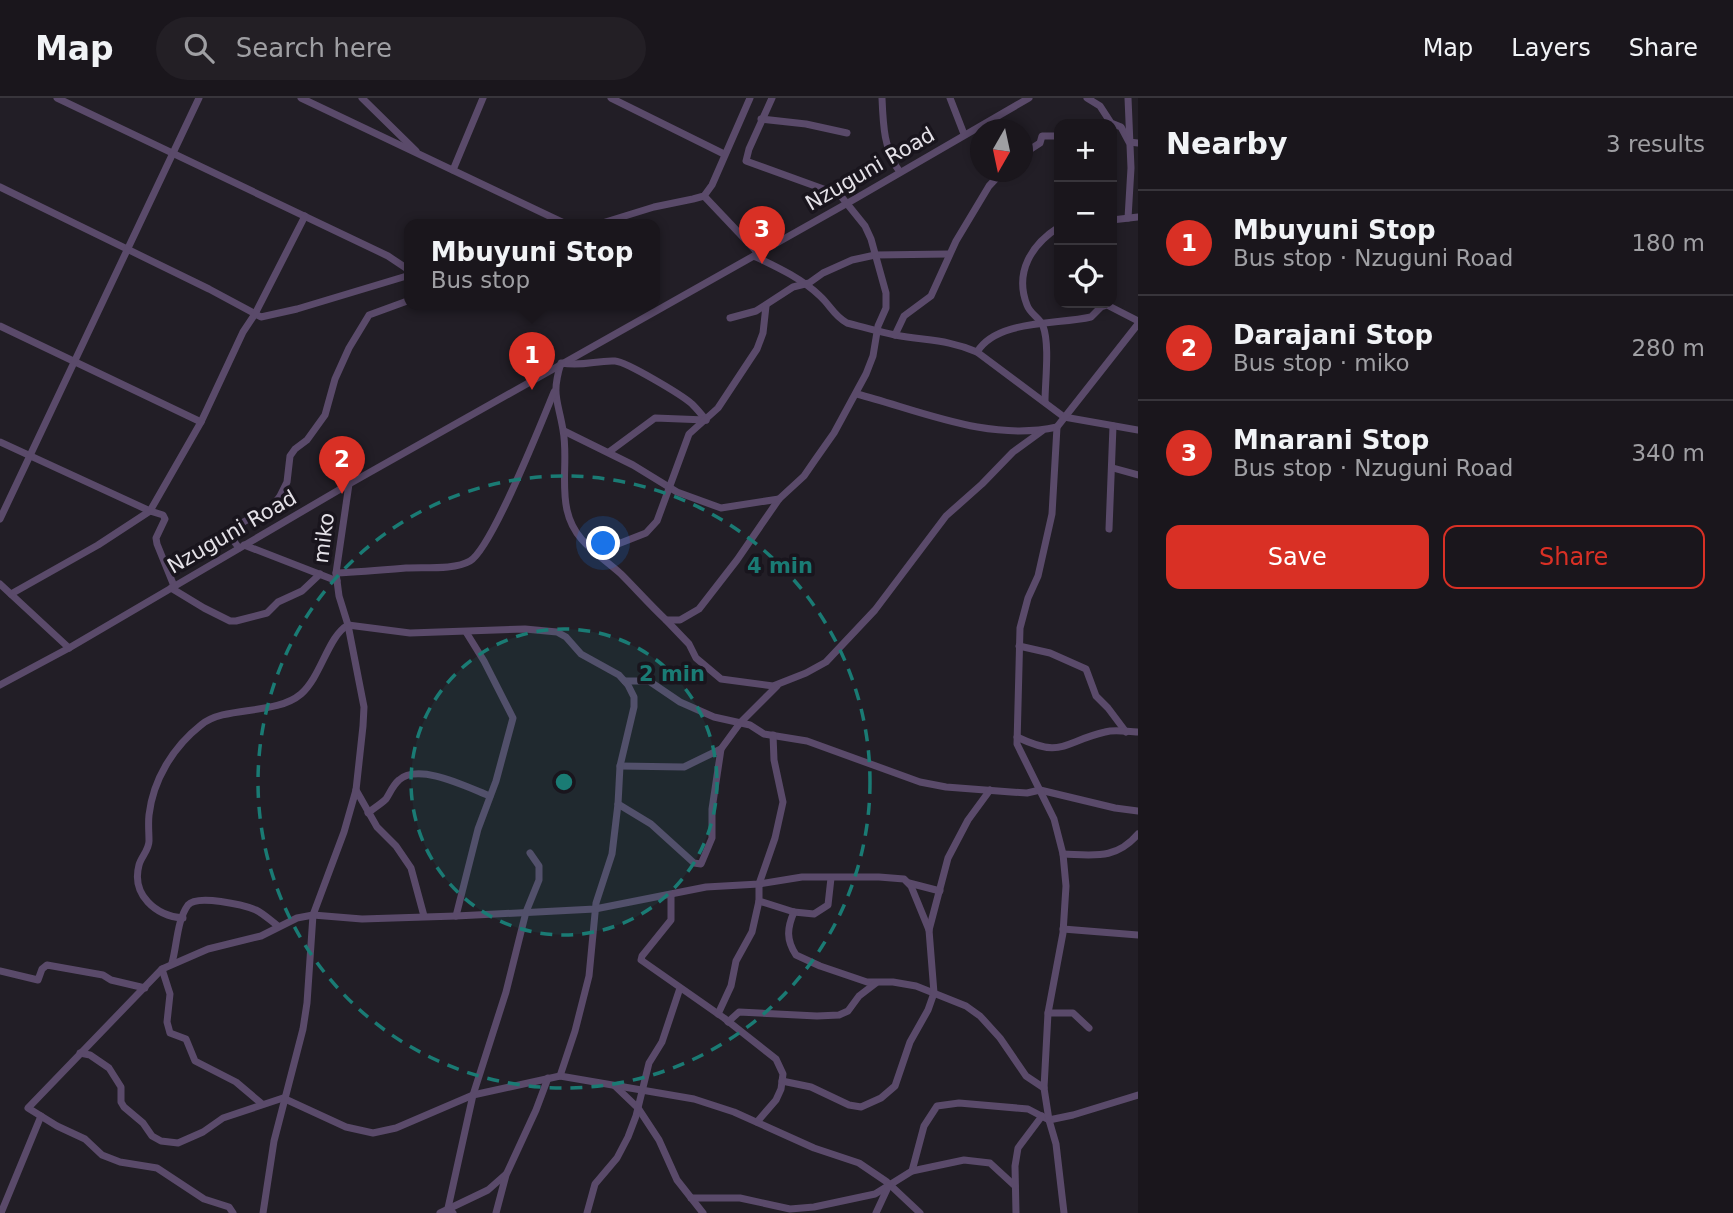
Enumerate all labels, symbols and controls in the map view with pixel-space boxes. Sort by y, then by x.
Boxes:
search box [156,17,646,80]
text: Map [35,29,114,68]
icon: search [180,29,218,67]
text: Search here [236,33,392,63]
text: Map [1423,34,1473,62]
text: Layers [1511,34,1591,62]
text: Share [1629,34,1698,62]
north arrow [970,119,1033,182]
map controls [1054,119,1117,308]
button: + [1054,119,1117,182]
street label: Nzuguni Road [801,122,939,216]
text: Nearby [1166,126,1288,161]
text: 3 results [1606,131,1705,157]
button: − [1054,182,1117,245]
pin: 3 [739,206,785,264]
text: Mbuyuni Stop [1233,215,1436,245]
popup [404,219,660,310]
text: 1 [1181,230,1197,256]
text: 180 m [1631,230,1705,256]
text: Mbuyuni Stop [431,237,633,267]
button: locate [1054,245,1117,308]
text: Bus stop · Nzuguni Road [1233,245,1513,271]
text: Bus stop [431,267,530,293]
text: Darajani Stop [1233,320,1433,350]
pin: 1 [509,332,555,390]
text: 2 [1181,335,1197,361]
text: 280 m [1631,335,1705,361]
text: Bus stop · miko [1233,350,1410,376]
text: Mnarani Stop [1233,425,1429,455]
pin: 2 [319,436,365,494]
text: 3 [1181,440,1197,466]
text: 340 m [1631,440,1705,466]
text: Bus stop · Nzuguni Road [1233,455,1513,481]
street label: Nzuguni Road [163,485,301,579]
street label: miko [309,511,339,565]
button: Save [1166,525,1429,589]
button: Share [1443,525,1705,589]
your location [586,526,620,560]
text: 4 min [747,554,813,578]
text: 2 min [639,662,705,686]
centre of rings [552,770,576,794]

